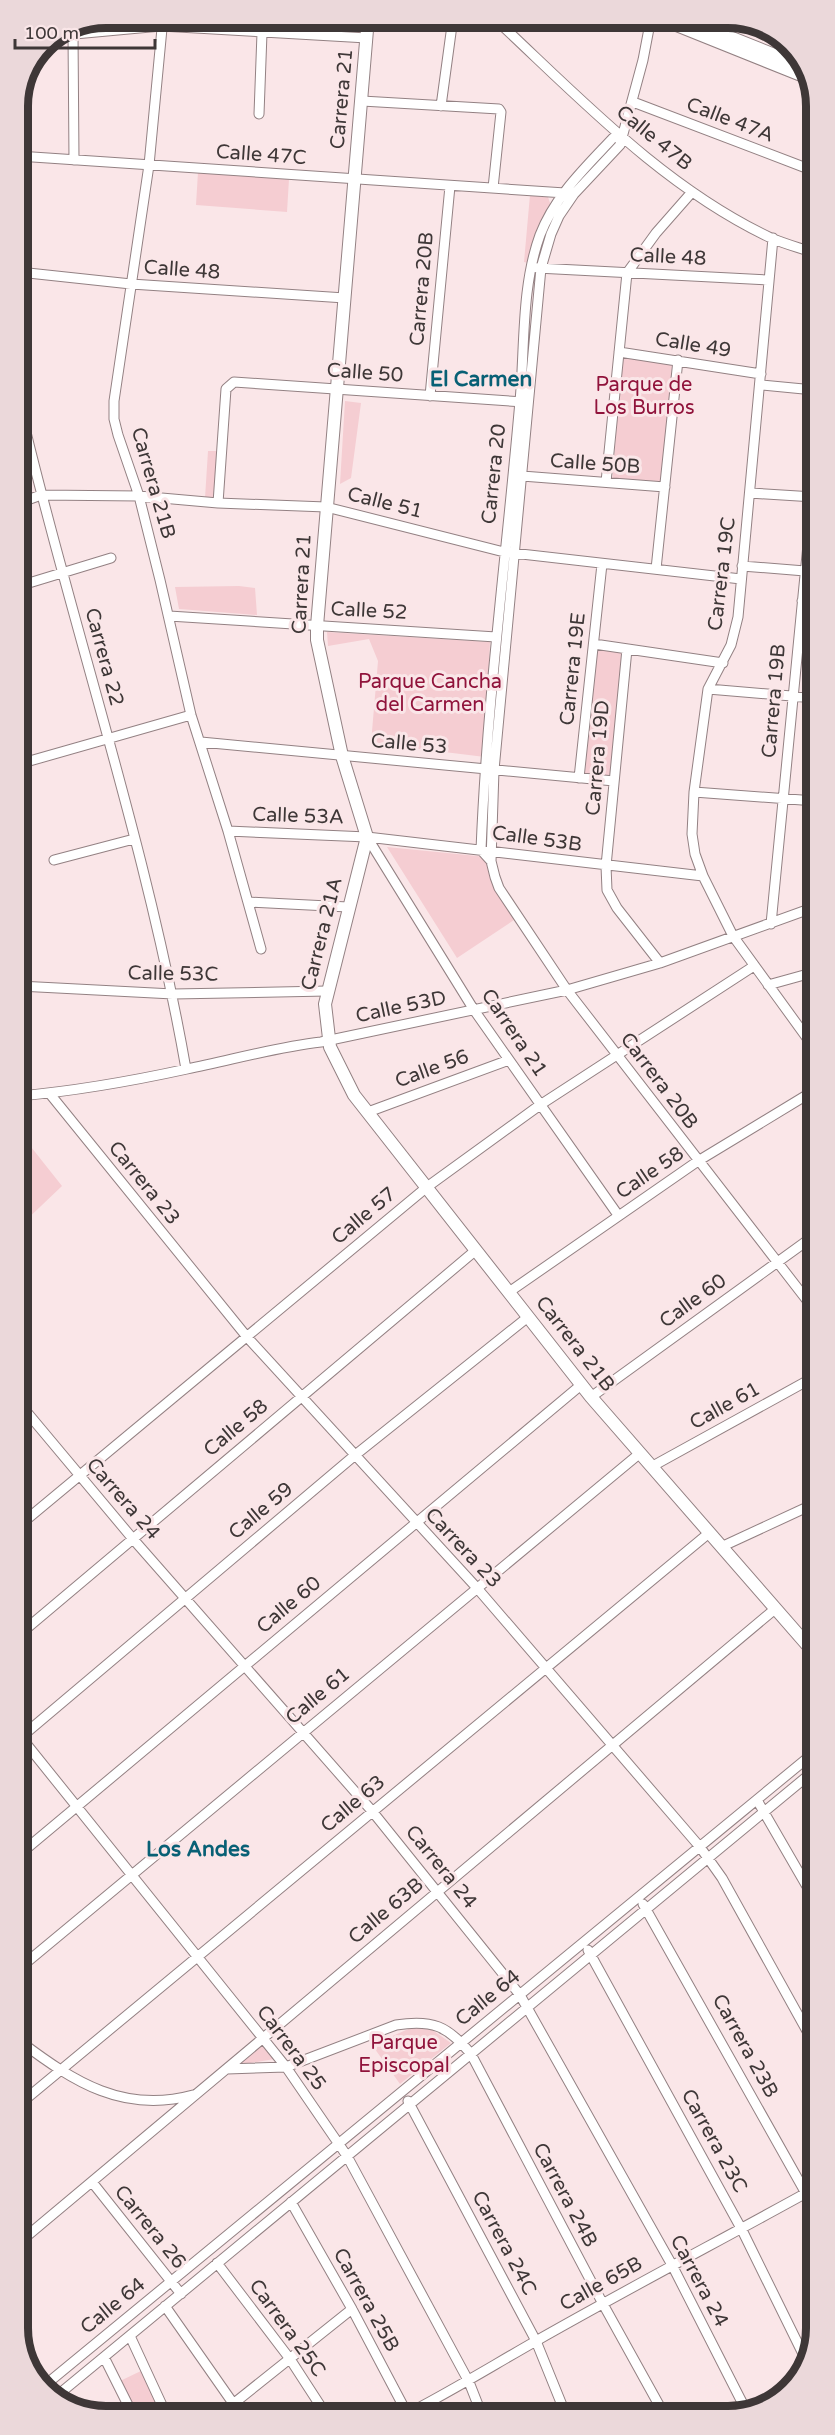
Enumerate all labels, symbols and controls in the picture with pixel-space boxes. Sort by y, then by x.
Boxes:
scale bar [15,12,154,50]
text: 100 m [24,22,79,44]
street label: Carrera 21 [326,48,358,150]
street label: Calle 47A [683,92,777,148]
street label: Calle 47B [611,100,697,176]
street label: Calle 47C [215,140,307,170]
street label: Carrera 20B [405,231,439,347]
street label: Calle 48 [629,243,707,271]
street label: Calle 48 [143,255,221,285]
street label: Calle 49 [653,327,733,363]
street label: Calle 50 [326,358,404,388]
district label: El Carmen [430,367,532,392]
park label: Parque de Los Burros [593,373,695,420]
street label: Carrera 20 [477,423,511,525]
street label: Carrera 21B [126,425,180,541]
street label: Calle 50B [549,449,641,479]
street label: Calle 51 [345,482,425,524]
street label: Carrera 19C [703,516,741,632]
street label: Carrera 21 [287,533,317,635]
street label: Calle 52 [330,597,408,625]
street label: Carrera 22 [79,605,129,709]
street label: Carrera 19E [555,611,591,727]
street label: Carrera 19B [757,643,791,759]
park label: Parque Cancha del Carmen [358,670,502,717]
street label: Carrera 19D [581,699,615,817]
street label: Calle 53 [370,729,448,759]
street label: Calle 53A [252,802,344,830]
street label: Calle 53B [490,821,584,857]
street label: Carrera 21A [296,875,348,993]
street label: Calle 53C [127,961,219,987]
street label: Carrera 21 [476,985,552,1081]
street label: Calle 53D [354,986,448,1028]
street label: Carrera 20B [615,1028,703,1134]
street label: Calle 56 [392,1045,472,1093]
street label: Carrera 23 [103,1136,185,1230]
street label: Calle 58 [611,1142,689,1204]
street label: Calle 57 [327,1182,401,1250]
street label: Calle 60 [655,1269,731,1333]
street label: Carrera 21B [530,1291,620,1397]
street label: Calle 61 [686,1377,764,1435]
street label: Calle 58 [199,1394,273,1462]
street label: Carrera 24 [81,1453,165,1545]
street label: Calle 59 [224,1477,298,1545]
street label: Carrera 23 [420,1503,506,1593]
street label: Calle 60 [252,1571,326,1639]
street label: Calle 61 [281,1662,355,1730]
street label: Calle 63 [316,1770,390,1838]
street label: Carrera 24 [400,1820,482,1914]
district label: Los Andes [146,1837,250,1862]
street label: Calle 63B [344,1873,428,1949]
street label: Calle 64 [451,1965,525,2031]
street label: Carrera 23B [707,1990,783,2102]
street label: Carrera 25 [251,2001,331,2095]
park label: Parque Episcopal [358,2031,450,2078]
street label: Carrera 23C [676,2085,752,2197]
street label: Carrera 24B [528,2139,602,2251]
street label: Carrera 26 [109,2180,191,2274]
street label: Carrera 24C [467,2187,542,2299]
street label: Carrera 24 [665,2231,733,2331]
street label: Carrera 25B [328,2244,404,2356]
street label: Calle 65B [556,2252,646,2316]
street label: Calle 64 [76,2273,150,2339]
street label: Carrera 25C [244,2275,330,2381]

